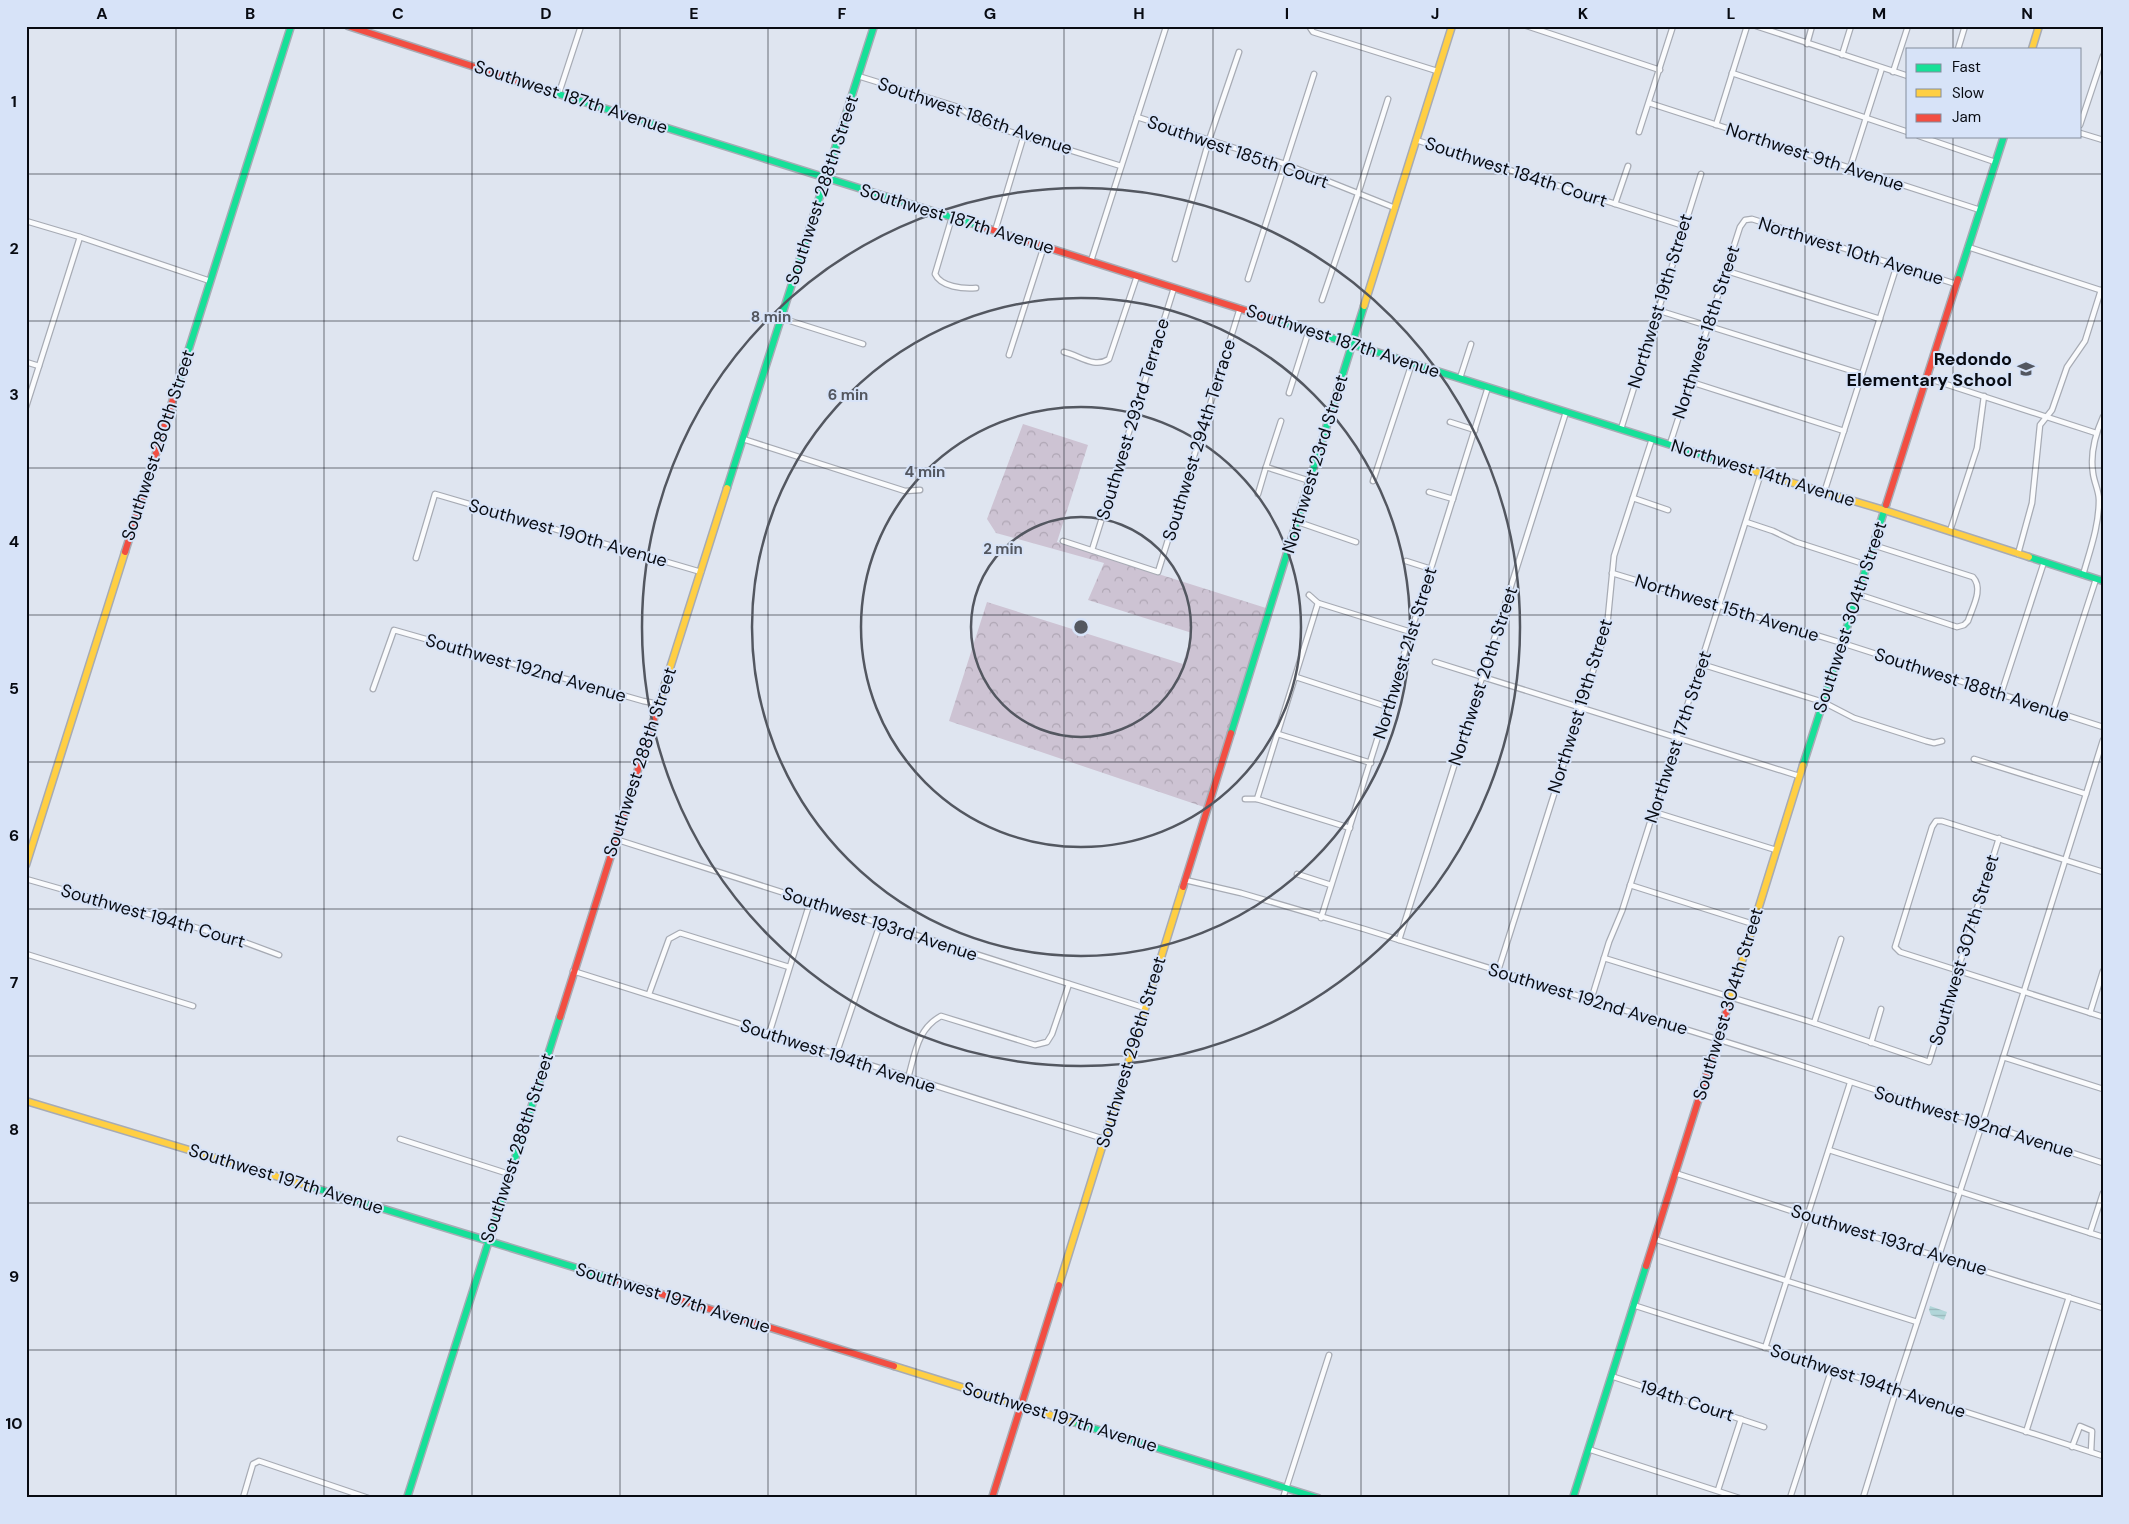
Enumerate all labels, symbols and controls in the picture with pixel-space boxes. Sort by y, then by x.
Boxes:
text: A [96,3,108,24]
text: B [245,3,255,24]
text: C [392,3,404,24]
text: D [540,3,552,24]
text: E [689,3,699,24]
text: F [838,3,847,24]
text: G [984,3,996,24]
text: H [1133,3,1145,24]
text: I [1285,3,1289,24]
text: J [1431,3,1439,24]
text: K [1578,3,1589,24]
text: L [1727,3,1736,24]
text: M [1872,3,1886,24]
text: N [2021,3,2033,24]
legend [1906,48,2082,138]
street label: Southwest 187th Avenue [471,54,671,140]
text: Fast [1952,57,1981,77]
street label: Southwest 186th Avenue [875,71,1075,161]
text: Slow [1952,83,1985,103]
text: 1 [11,91,17,112]
street label: Southwest 288th Street [780,92,864,288]
text: Jam [1952,107,1981,127]
street label: Southwest 185th Court [1144,110,1332,194]
street label: Northwest 9th Avenue [1723,117,1907,197]
street label: Southwest 184th Court [1422,131,1610,213]
street label: Southwest 187th Avenue [857,178,1057,260]
street label: Northwest 19th Street [1622,211,1698,391]
street label: Northwest 10th Avenue [1755,211,1947,291]
text: 2 [9,238,19,259]
street label: Northwest 18th Street [1667,242,1745,422]
street label: Southwest 187th Avenue [1243,298,1443,384]
text: 8 min [751,307,791,327]
street label: Southwest 293rd Terrace [1091,315,1175,523]
street label: Southwest 294th Terrace [1157,336,1241,544]
street label: Southwest 280th Street [116,346,200,544]
place label: Redondo Elementary School [1846,347,2012,392]
school or university icon: Redondo Elementary School [2016,359,2036,379]
street label: Northwest 23rd Street [1276,372,1354,556]
text: 3 [9,384,19,405]
text: 6 min [828,385,868,405]
street label: Northwest 14th Avenue [1668,434,1858,512]
text: 4 min [905,462,945,482]
street label: Southwest 190th Avenue [466,493,670,573]
street label: Southwest 304th Street [1808,518,1892,716]
text: 4 [9,531,19,552]
text: 2 min [983,539,1023,559]
street label: Northwest 21st Street [1367,564,1443,742]
street label: Northwest 15th Avenue [1632,569,1822,647]
street label: Northwest 20th Street [1443,583,1523,769]
street label: Northwest 19th Street [1542,616,1618,796]
centre of rings [1072,618,1090,636]
street label: Southwest 192nd Avenue [423,628,629,708]
street label: Southwest 188th Avenue [1871,642,2073,728]
street label: Northwest 17th Street [1639,648,1717,826]
street label: Southwest 288th Street [598,664,682,860]
text: 5 [9,678,19,699]
text: 6 [9,825,19,846]
street label: Southwest 307th Street [1924,852,2004,1048]
street label: Southwest 194th Court [58,878,248,954]
street label: Southwest 193rd Avenue [779,881,981,967]
street label: Southwest 304th Street [1687,905,1769,1103]
street label: Southwest 296th Street [1090,953,1172,1151]
street label: Southwest 192nd Avenue [1485,957,1691,1041]
text: 7 [10,972,19,993]
street label: Southwest 194th Avenue [737,1013,939,1099]
street label: Southwest 288th Street [475,1050,559,1246]
street label: Southwest 192nd Avenue [1871,1080,2077,1164]
text: 8 [9,1119,19,1140]
street label: Southwest 197th Avenue [186,1138,386,1220]
street label: Southwest 193rd Avenue [1788,1199,1990,1281]
street label: Southwest 197th Avenue [573,1257,773,1339]
text: 9 [9,1266,19,1287]
street label: Southwest 194th Avenue [1767,1338,1969,1424]
street label: 194th Court [1637,1374,1737,1428]
street label: Southwest 197th Avenue [960,1376,1160,1458]
text: 10 [5,1413,23,1434]

